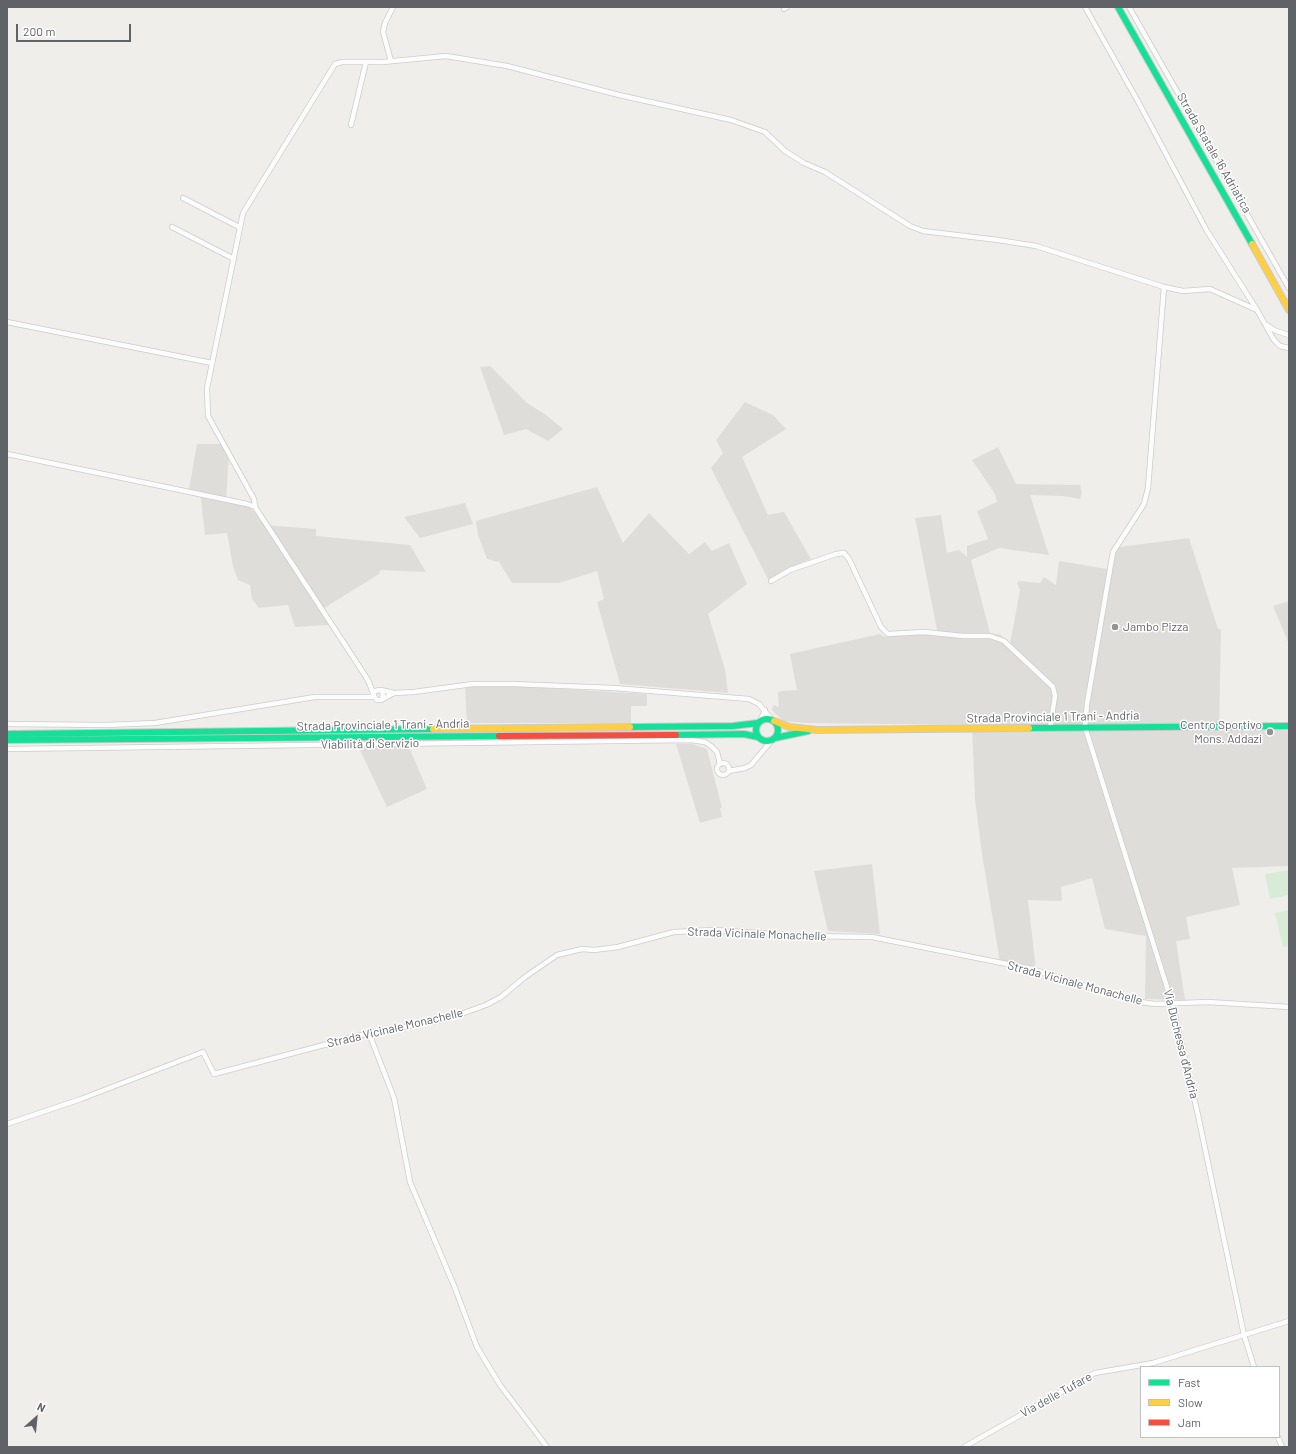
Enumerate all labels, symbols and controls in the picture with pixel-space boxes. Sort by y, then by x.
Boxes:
scale bar [18,16,133,42]
text: 200 m [23,24,55,38]
street label: Strada Statale 16 Adriatica [1174,90,1254,216]
place label: Jambo Pizza [1123,620,1188,634]
marker: Jambo Pizza [1110,622,1120,632]
street label: Strada Provinciale 1 Trani - Andria [966,708,1140,726]
street label: Strada Provinciale 1 Trani - Andria [296,716,470,734]
place label: Centro Sportivo Mons. Addazi [1180,718,1262,746]
marker: Centro Sportivo Mons. Addazi [1265,727,1275,737]
street label: Viabilità di Servizio [321,736,419,752]
street label: Strada Vicinale Monachelle [687,924,827,944]
street label: Strada Vicinale Monachelle [1006,958,1144,1008]
street label: Via Duchessa d'Andria [1160,988,1202,1100]
street label: Strada Vicinale Monachelle [326,1005,464,1051]
legend [1140,1366,1280,1438]
street label: Via delle Tufare [1018,1369,1094,1421]
text: Fast [1178,1375,1201,1389]
text: Slow [1178,1395,1203,1409]
north arrow [16,1398,56,1438]
text: N [35,1399,48,1414]
text: Jam [1178,1415,1201,1429]

